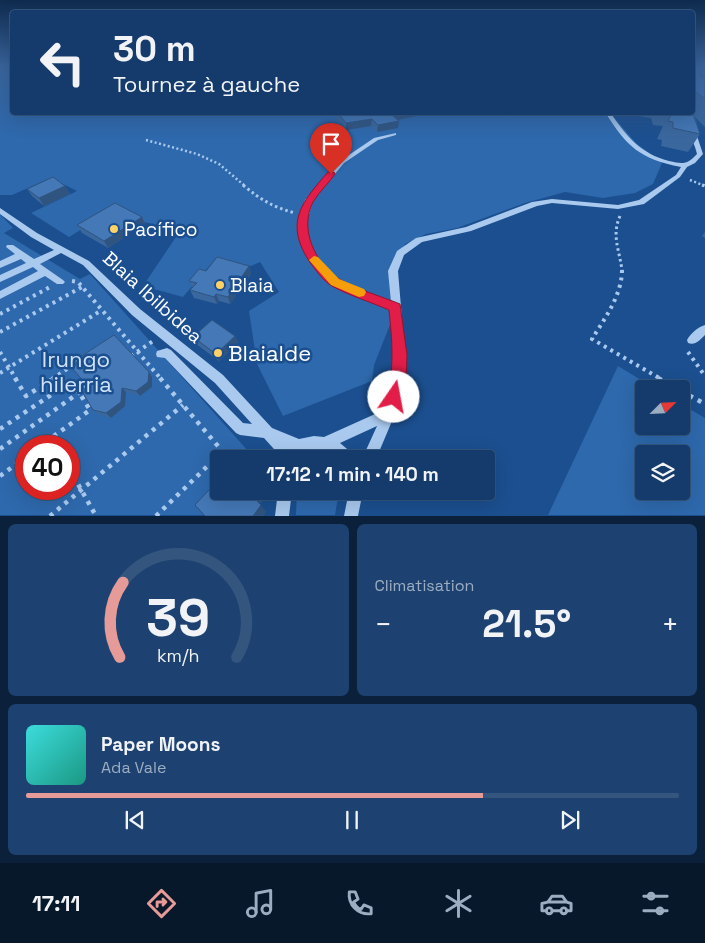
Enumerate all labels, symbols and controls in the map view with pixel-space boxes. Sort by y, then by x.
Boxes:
text: 30 m [113,27,196,71]
icon: left [30,30,95,95]
text: Tournez à gauche [113,70,300,98]
pin [310,123,352,174]
icon: arrive [317,130,345,158]
place label: Pacífico [124,217,198,242]
marker: Pacífico [108,223,120,235]
street label: Blaia Ibilbidea [97,246,208,349]
place label: Blaia [230,273,274,298]
marker: Blaia [214,279,226,291]
place label: Blaialde [228,339,311,367]
park label: Irungo hilerria [40,345,112,398]
marker: Blaialde [212,347,224,359]
position arrow [367,370,419,422]
north arrow [635,380,690,435]
map controls [635,380,690,500]
speed limit sign: 40 [15,435,80,500]
button: layers [635,445,690,500]
text: 17:12 · 1 min · 140 m [266,462,439,487]
text: Climatisation [375,575,474,596]
text: 39 [146,585,210,651]
text: 21.5° [482,600,571,648]
text: − [375,606,392,642]
text: + [662,606,679,642]
text: km/h [157,644,200,667]
text: Paper Moons [101,732,220,757]
text: Ada Vale [101,757,166,778]
icon: previous [121,806,149,834]
icon: pause [338,806,366,834]
icon: next [556,806,584,834]
icon: directions [144,886,179,921]
icon: music [243,886,278,921]
icon: phone [342,886,377,921]
icon: climate [441,886,476,921]
icon: car [539,886,574,921]
icon: filters [638,886,673,921]
text: 17:11 [32,889,80,917]

